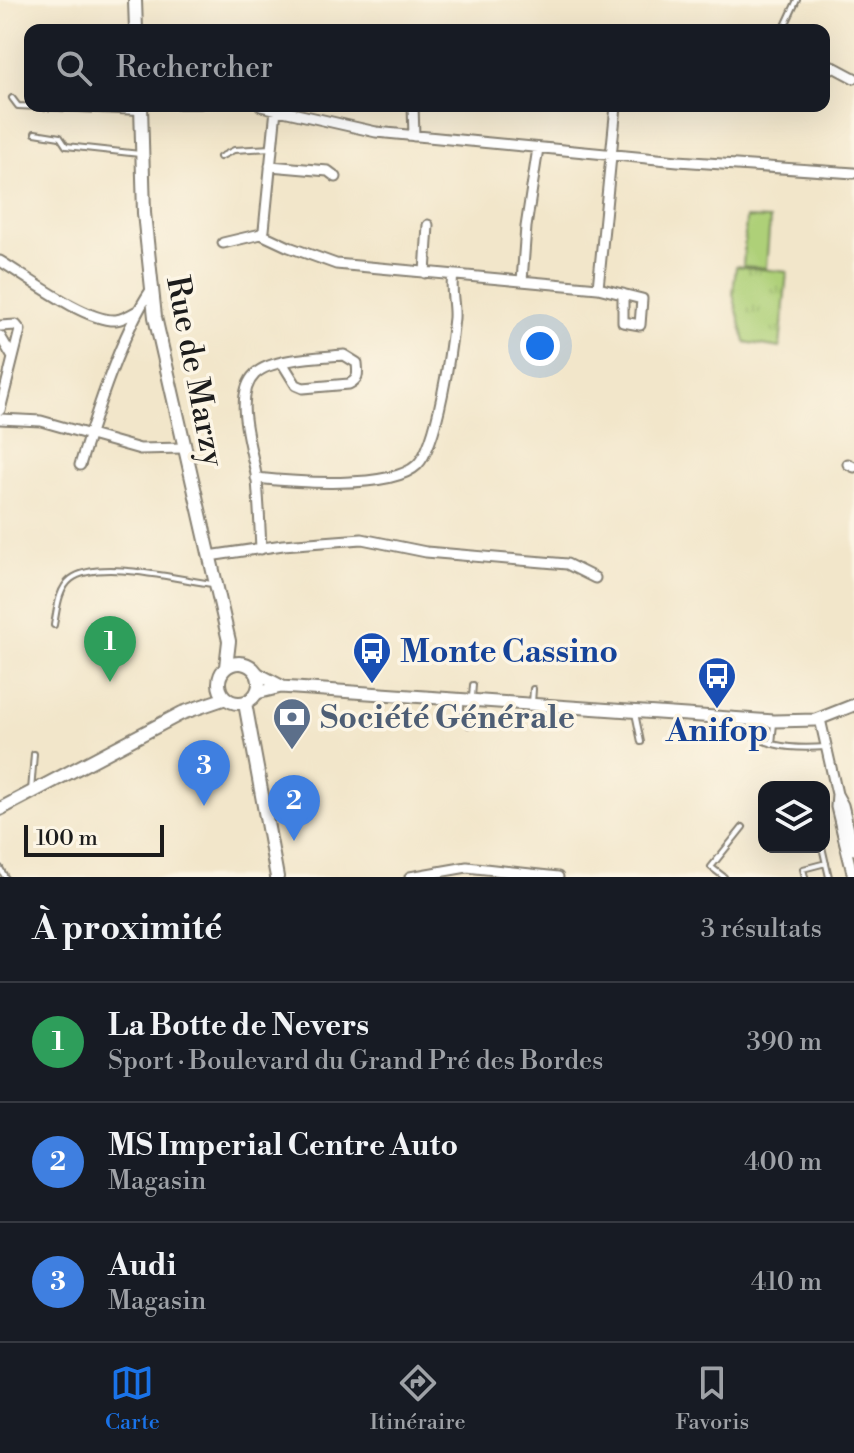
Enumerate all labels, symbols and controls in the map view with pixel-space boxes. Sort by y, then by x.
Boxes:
search box [24,24,830,112]
icon: search [52,46,96,90]
text: Rechercher [116,49,273,87]
street label: Rue de Marzy [157,273,233,470]
your location [520,326,560,366]
pin: 1 [84,616,136,682]
bus stop icon: Monte Cassino [351,630,393,685]
place label: Monte Cassino [400,632,618,672]
bus stop icon: Anifop [696,655,738,710]
bank icon: Société Générale [271,696,313,751]
place label: Société Générale [320,698,575,738]
place label: Anifop [665,711,768,751]
pin: 3 [178,740,230,806]
pin: 2 [268,775,320,841]
map controls [758,781,830,853]
button: layers [758,781,830,853]
scale bar [24,821,164,857]
text: 100 m [36,825,98,852]
text: À proximité [32,908,222,950]
text: 3 résultats [701,913,822,945]
text: La Botte de Nevers [108,1007,369,1045]
text: 1 [52,1026,64,1058]
text: 390 m [747,1026,822,1058]
text: Sport · Boulevard du Grand Pré des Bordes [108,1045,603,1077]
text: MS Imperial Centre Auto [108,1127,458,1165]
text: 2 [50,1146,66,1178]
text: 400 m [744,1146,822,1178]
text: Magasin [108,1165,206,1197]
text: Audi [108,1247,176,1285]
text: 3 [50,1266,66,1298]
text: 410 m [751,1266,822,1298]
text: Magasin [108,1285,206,1317]
tab: Carte [105,1361,160,1436]
tab: Itinéraire [370,1361,466,1436]
tab: Favoris [675,1361,749,1436]

